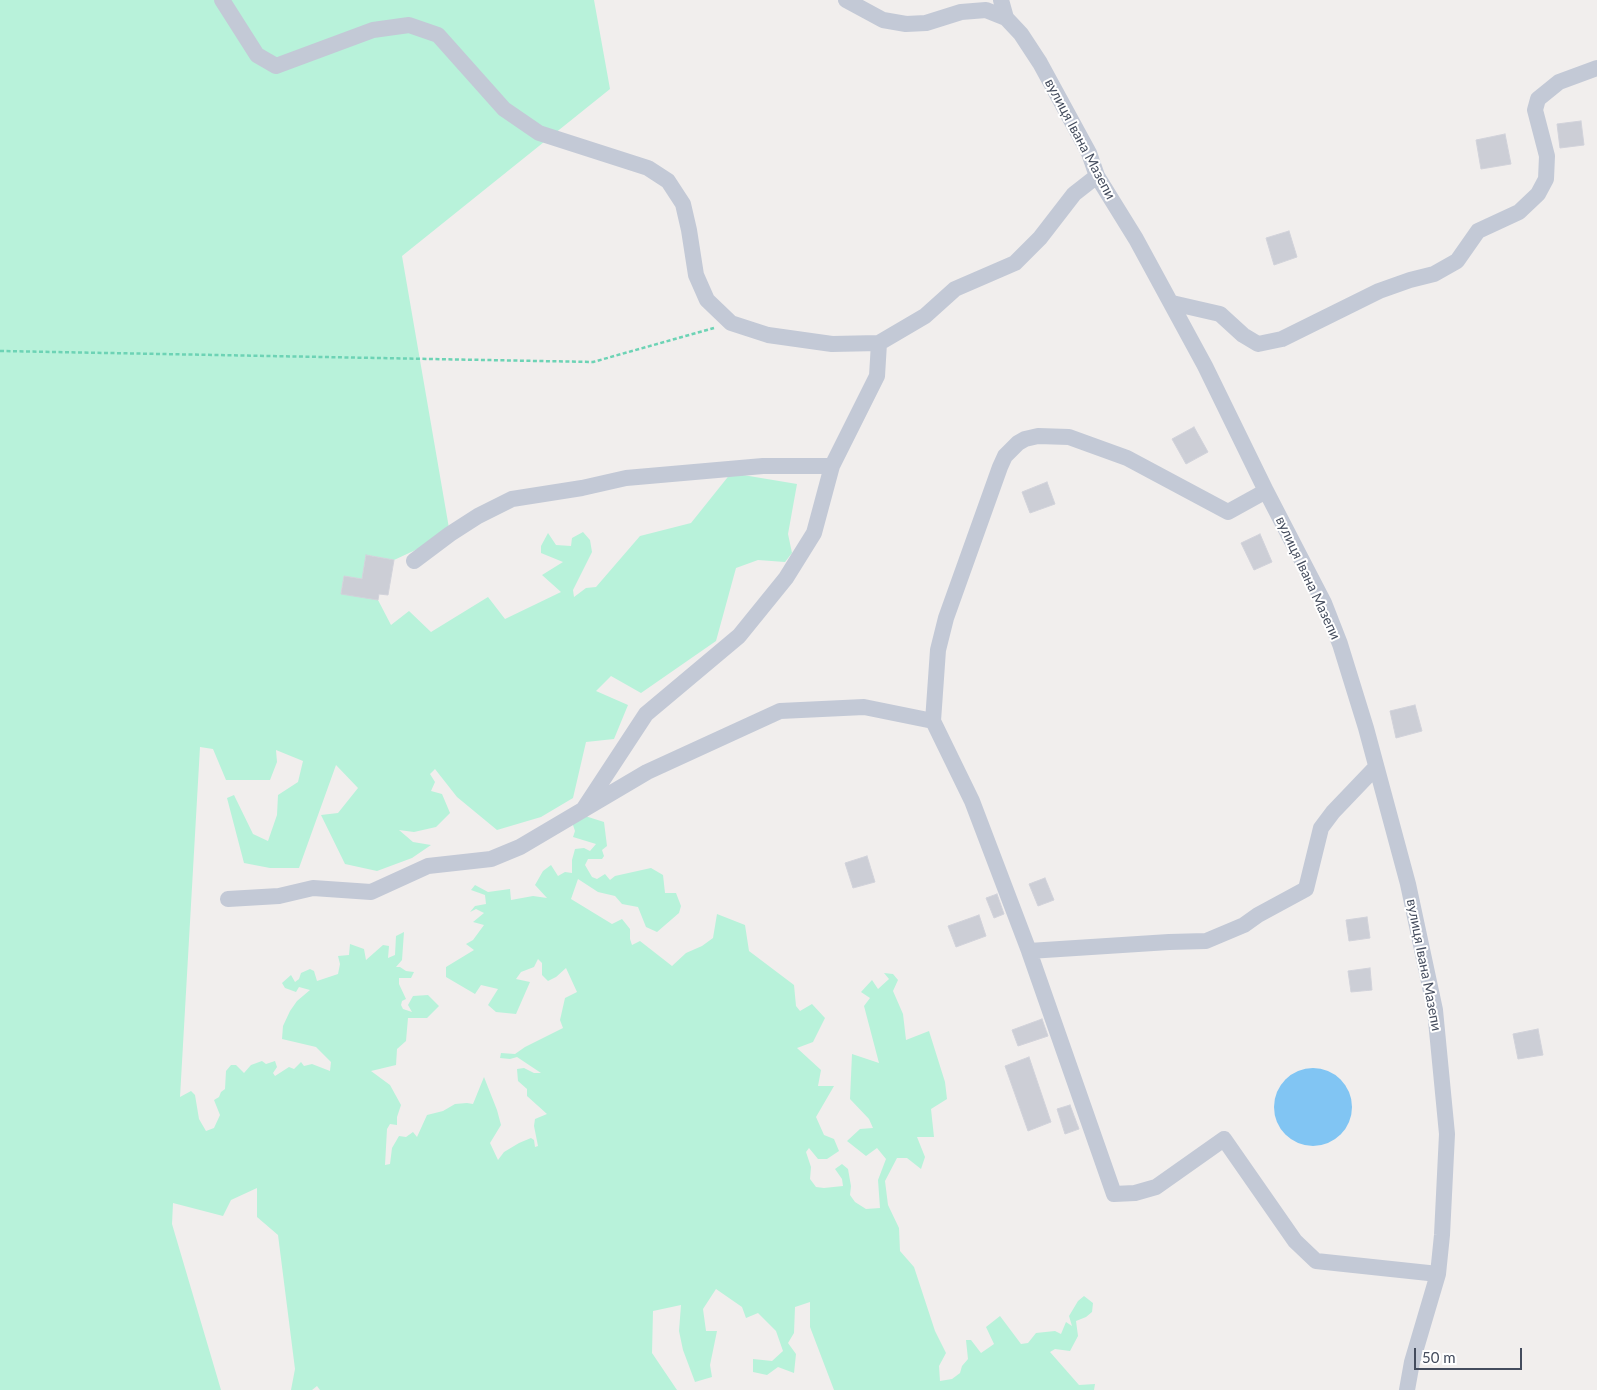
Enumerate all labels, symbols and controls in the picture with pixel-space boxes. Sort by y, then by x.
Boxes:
street label: вулиця Івана Мазепи [1041,76,1119,202]
street label: вулиця Івана Мазепи [1272,514,1344,642]
street label: вулиця Івана Мазепи [1403,898,1445,1032]
scale bar [1417,1338,1524,1370]
text: 50 m [1422,1348,1456,1366]

